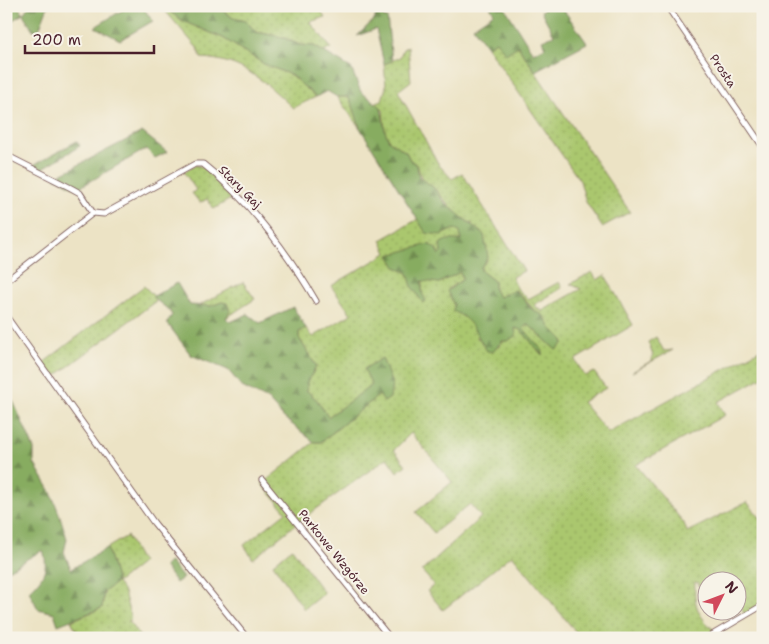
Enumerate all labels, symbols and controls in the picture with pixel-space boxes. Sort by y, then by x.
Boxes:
scale bar [25,22,154,54]
text: 200 m [32,30,81,50]
street label: Prosta [706,51,740,91]
street label: Stary Gaj [215,162,265,212]
street label: Parkowe Wzgórze [295,506,373,598]
north arrow [696,572,746,622]
text: N [721,577,742,597]

